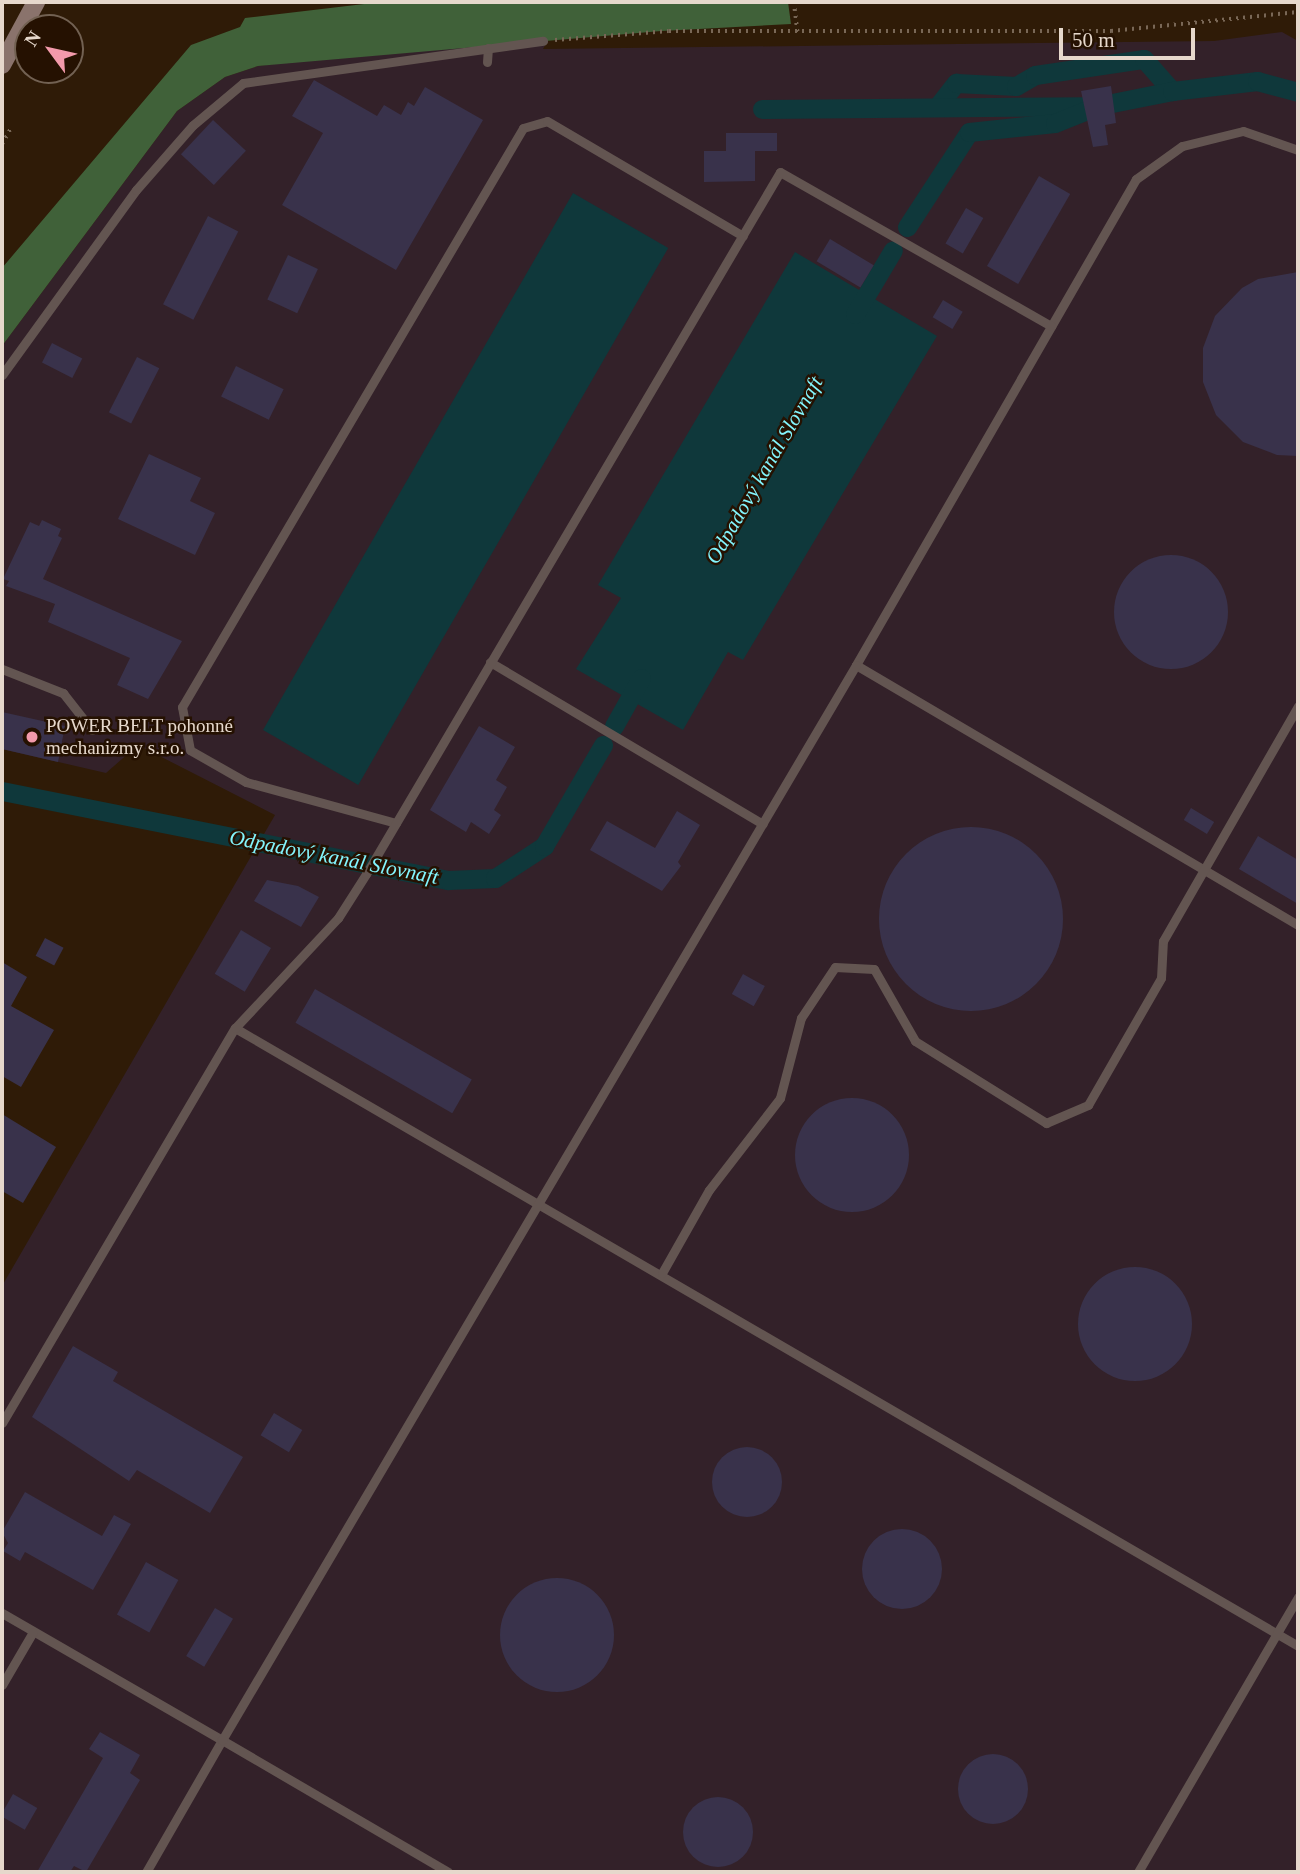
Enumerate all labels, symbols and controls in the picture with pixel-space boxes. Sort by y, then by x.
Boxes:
north arrow [14,14,84,84]
scale bar [1062,14,1198,58]
text: N [20,27,45,50]
text: 50 m [1072,28,1115,52]
water label: Odpadový kanál Slovnaft [700,372,828,568]
place label: POWER BELT pohonné mechanizmy s.r.o. [46,715,233,759]
marker: POWER BELT pohonné mechanizmy s.r.o. [24,729,40,745]
water label: Odpadový kanál Slovnaft [227,824,441,890]

